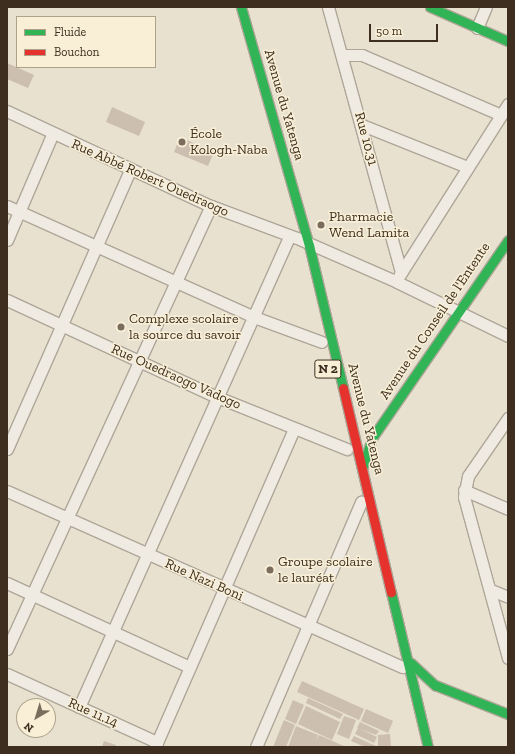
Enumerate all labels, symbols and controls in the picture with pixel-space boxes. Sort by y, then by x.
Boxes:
legend [16,16,156,68]
scale bar [371,16,440,42]
text: 50 m [376,24,402,38]
text: Fluide [54,25,86,39]
text: Bouchon [54,45,99,59]
street label: Avenue du Yatenga [260,47,308,163]
street label: Rue 10.31 [351,110,381,168]
place label: École Kologh-Naba [190,126,268,158]
street label: Rue Abbé Robert Ouedraogo [68,136,232,220]
marker: École Kologh-Naba [177,137,187,147]
place label: Pharmacie Wend Lamita [329,209,409,242]
marker: Pharmacie Wend Lamita [316,220,326,230]
street label: Avenue du Conseil de l'Entente [376,239,494,403]
place label: Complexe scolaire la source du savoir [129,311,241,344]
marker: Complexe scolaire la source du savoir [116,322,126,332]
street label: Rue Ouedraogo Vadogo [108,341,244,413]
road number: N 2 [314,358,342,380]
street label: Avenue du Yatenga [344,361,388,477]
place label: Groupe scolaire le lauréat [278,554,373,586]
street label: Rue Nazi Boni [162,555,246,605]
marker: Groupe scolaire le lauréat [265,565,275,575]
street label: Rue 11.14 [65,695,121,731]
north arrow [16,698,56,738]
text: N [22,719,36,735]

